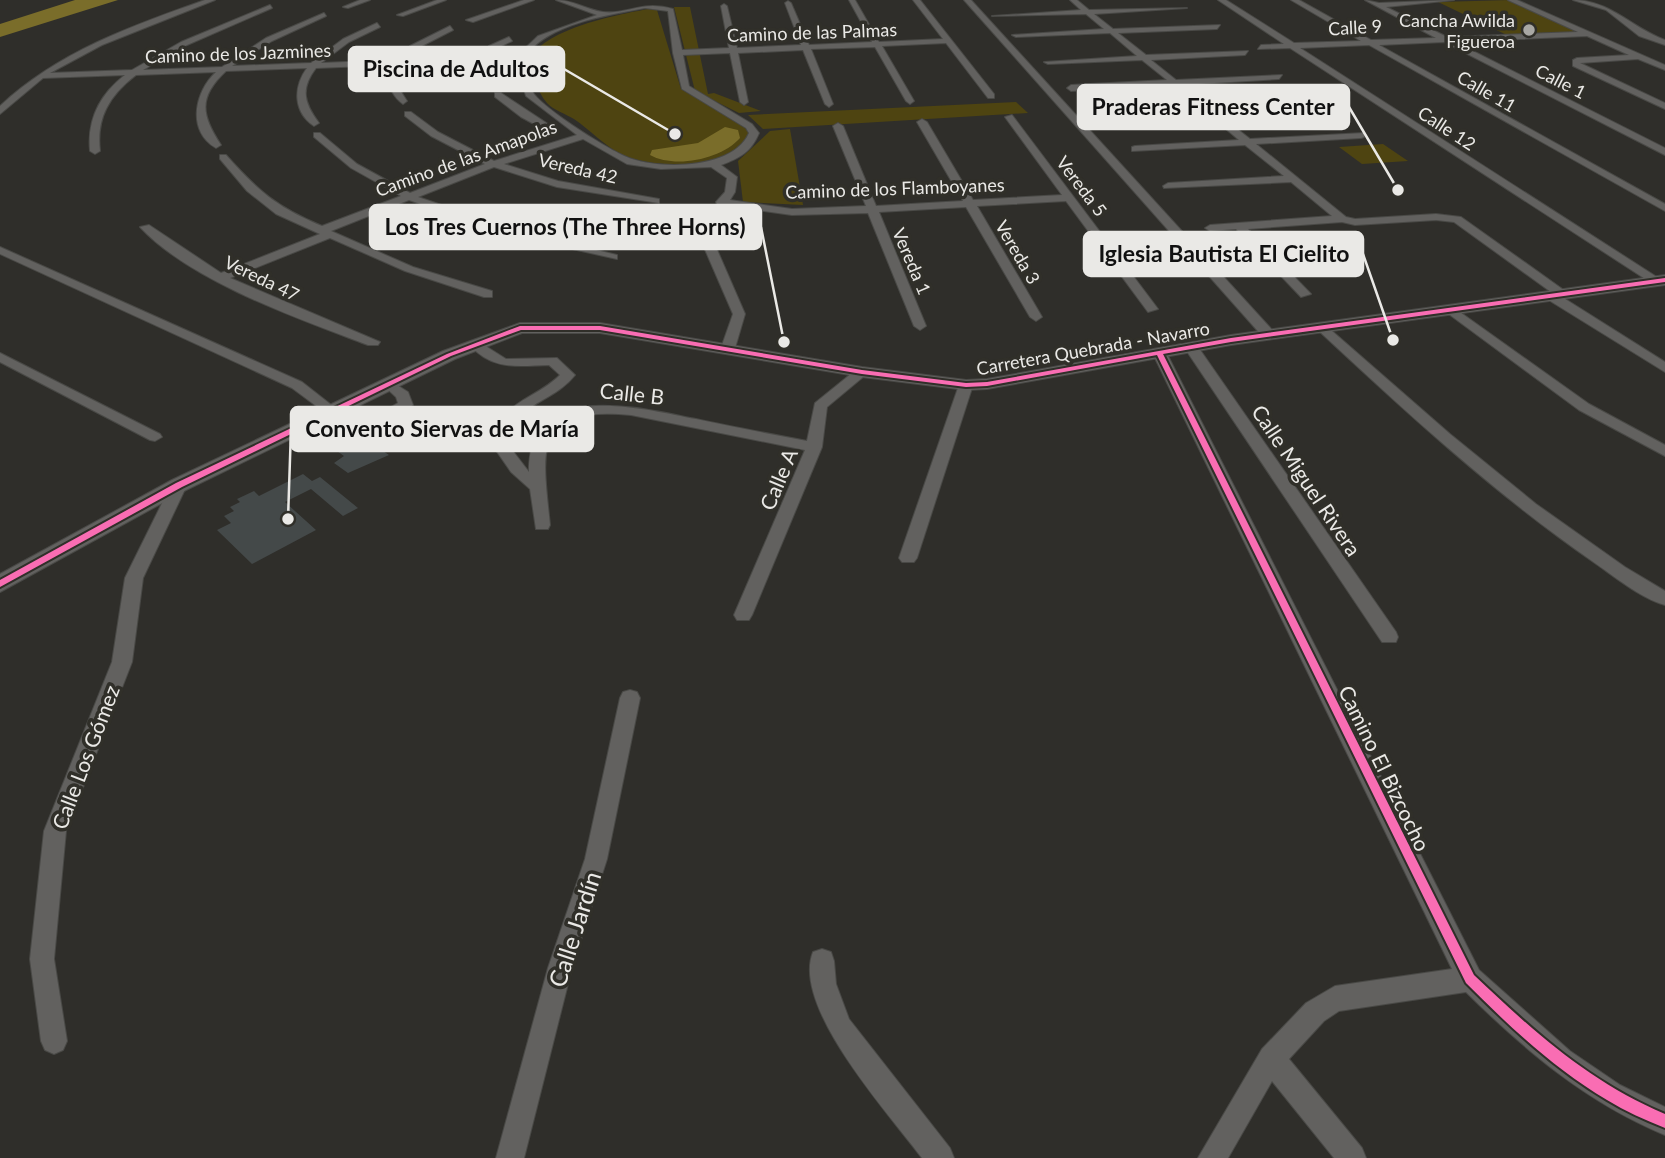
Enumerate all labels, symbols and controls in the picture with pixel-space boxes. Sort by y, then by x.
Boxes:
place label: Cancha Awilda Figueroa [1399,9,1515,52]
street label: Calle 9 [1327,15,1383,39]
street label: Camino de las Palmas [727,18,898,46]
marker: Cancha Awilda Figueroa [1521,22,1537,38]
street label: Camino de los Jazmines [145,39,332,67]
callout: Piscina de Adultos [349,47,564,91]
text: Piscina de Adultos [363,54,549,82]
street label: Calle 1 [1532,59,1590,103]
street label: Calle 11 [1454,65,1520,117]
callout: Praderas Fitness Center [1078,85,1349,129]
text: Praderas Fitness Center [1091,92,1335,120]
street label: Calle 12 [1414,101,1480,155]
street label: Camino de las Amapolas [372,115,560,201]
street label: Vereda 42 [536,148,620,188]
street label: Vereda 5 [1052,151,1112,221]
street label: Camino de los Flamboyanes [785,173,1005,203]
callout: Los Tres Cuernos (The Three Horns) [370,205,761,249]
text: Los Tres Cuernos (The Three Horns) [384,212,746,240]
street label: Vereda 3 [991,216,1045,288]
street label: Vereda 1 [888,224,936,298]
callout: Iglesia Bautista El Cielito [1084,232,1363,276]
text: Iglesia Bautista El Cielito [1098,239,1350,267]
street label: Vereda 47 [221,250,303,306]
street label: Carretera Quebrada - Navarro [975,317,1211,379]
street label: Calle B [599,377,665,409]
street label: Calle Miguel Rivera [1247,400,1367,560]
callout: Convento Siervas de María [291,407,593,451]
text: Convento Siervas de María [305,414,579,442]
street label: Calle A [754,444,802,514]
street label: Calle Los Gómez [46,681,124,833]
street label: Camino El Bizcocho [1334,681,1436,855]
street label: Calle Jardín [542,868,606,990]

